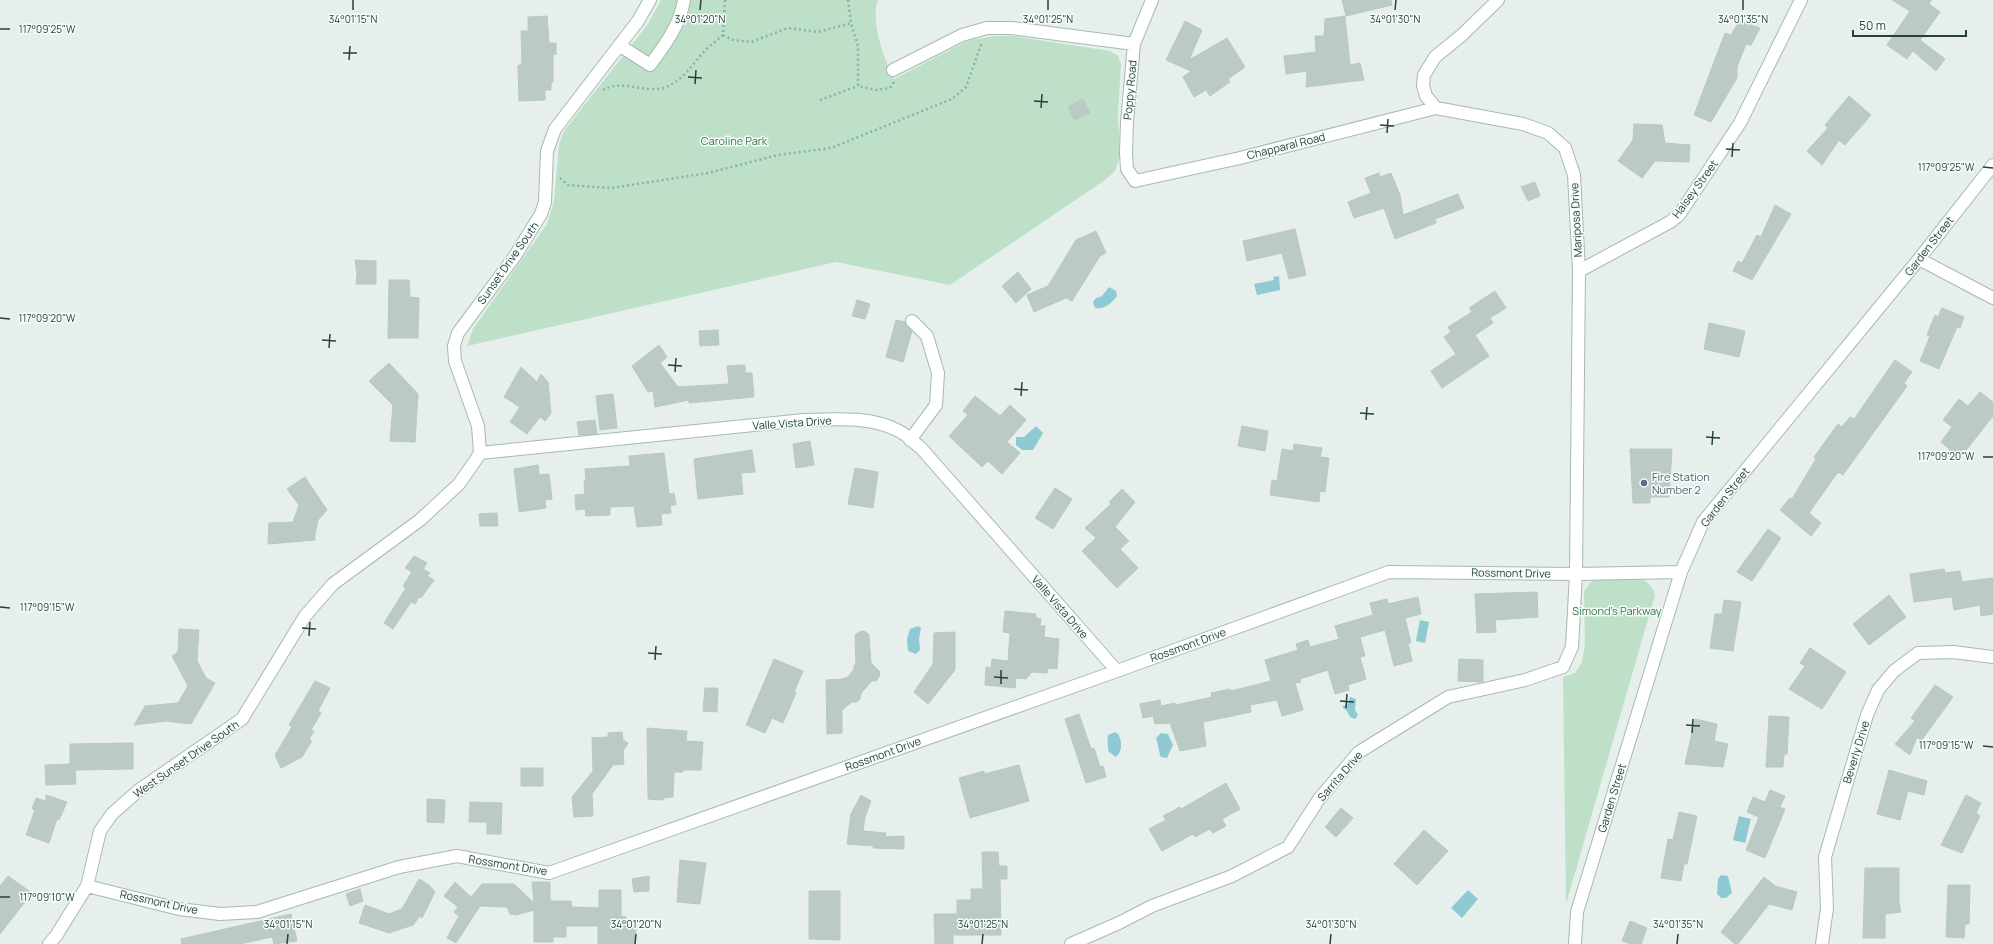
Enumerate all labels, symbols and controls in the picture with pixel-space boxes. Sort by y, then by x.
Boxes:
text: 34°01'15"N [329,12,377,26]
text: 34°01'20"N [675,12,725,26]
text: 34°01'25"N [1023,12,1073,26]
text: 34°01'30"N [1370,12,1420,26]
text: 34°01'35"N [1718,12,1768,26]
scale bar [1853,12,1966,38]
text: 50 m [1859,17,1886,34]
text: 117°09'25"W [19,22,76,36]
street label: Poppy Road [1119,59,1140,120]
street label: Chapparal Road [1245,129,1327,163]
park label: Caroline Park [701,133,768,148]
street label: Halsey Street [1668,157,1721,221]
text: 117°09'25"W [1918,160,1975,174]
street label: Mariposa Drive [1566,182,1585,258]
street label: Garden Street [1901,213,1957,278]
street label: Sunset Drive South [474,219,542,307]
text: 117°09'20"W [19,311,76,325]
street label: Valle Vista Drive [752,412,833,433]
text: 117°09'20"W [1918,449,1975,463]
street label: Garden Street [1697,464,1753,529]
place label: Fire Station Number 2 [1652,469,1710,497]
marker: Fire Station Number 2 [1639,478,1649,488]
street label: Rossmont Drive [1471,564,1552,581]
street label: Valle Vista Drive [1029,572,1092,642]
text: 117°09'15"W [20,600,75,614]
park label: Simond's Parkway [1572,603,1662,618]
street label: Rossmont Drive [1148,624,1228,665]
street label: West Sunset Drive South [130,716,242,801]
street label: Beverly Drive [1839,718,1872,785]
street label: Rossmont Drive [843,733,923,774]
text: 117°09'15"W [1919,738,1974,752]
street label: Sarrita Drive [1314,747,1366,804]
street label: Garden Street [1594,761,1629,834]
street label: Rossmont Drive [468,851,549,878]
street label: Rossmont Drive [119,886,200,917]
text: 117°09'10"W [19,890,75,904]
text: 34°01'15"N [264,917,312,931]
text: 34°01'20"N [611,917,661,931]
text: 34°01'25"N [958,917,1008,931]
text: 34°01'30"N [1306,917,1356,931]
text: 34°01'35"N [1653,917,1703,931]

